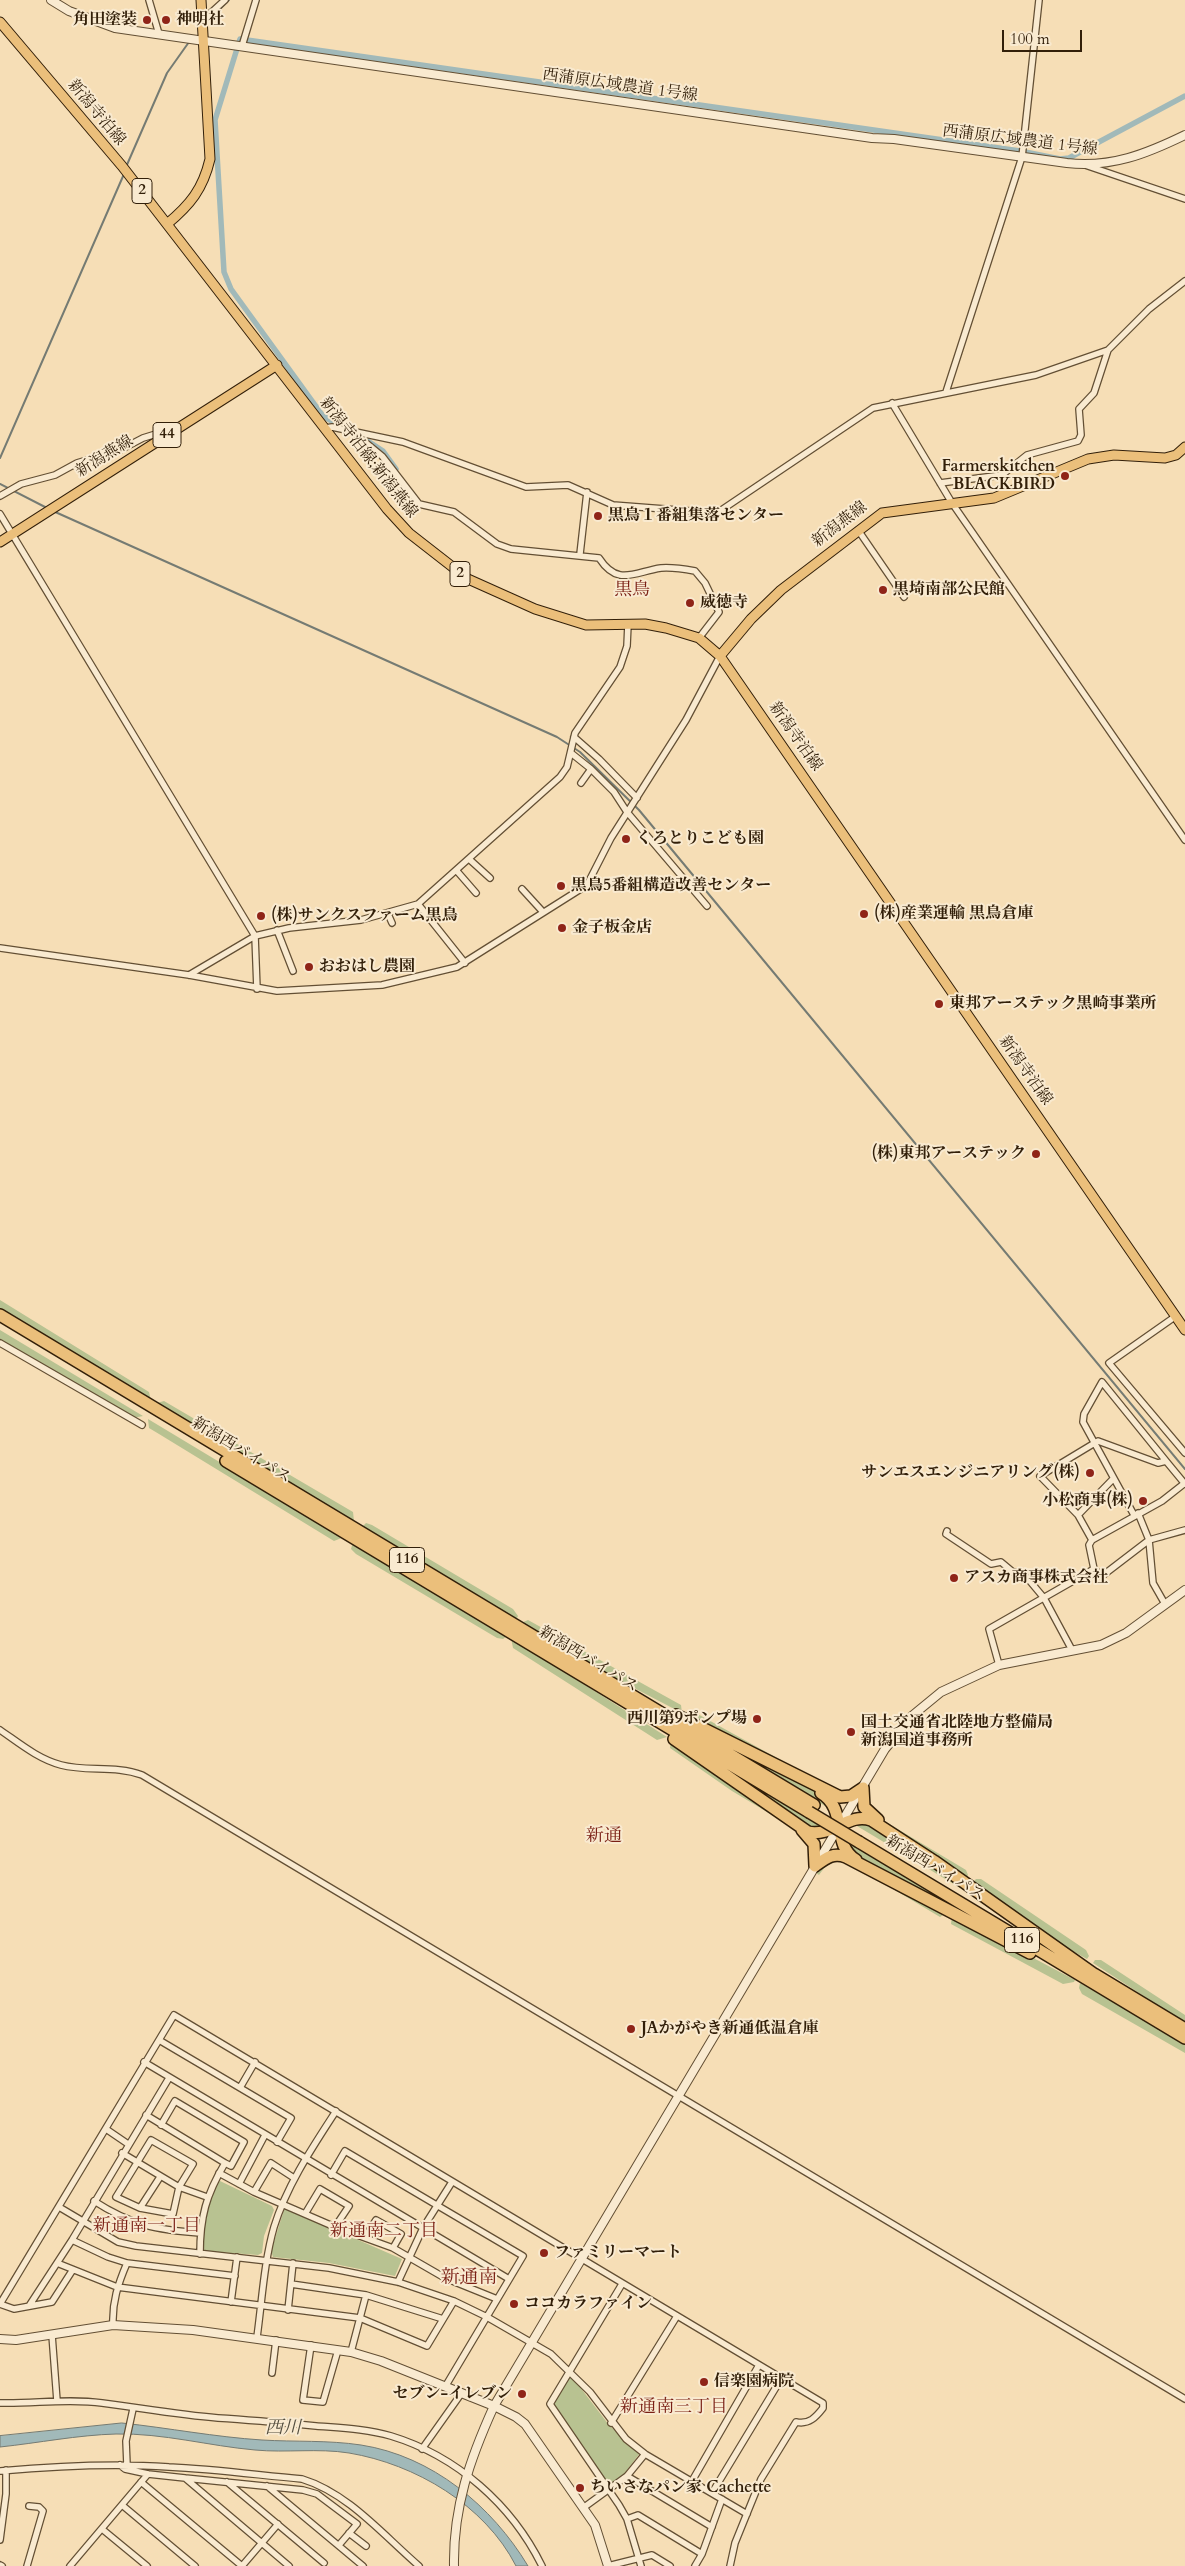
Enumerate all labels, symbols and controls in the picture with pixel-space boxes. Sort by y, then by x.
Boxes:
place label: 角田塗装 [73,10,137,30]
place label: 神明社 [176,10,224,30]
marker: 角田塗装 [141,14,153,26]
marker: 神明社 [160,14,172,26]
scale bar [1005,20,1085,52]
text: 100 m [1010,29,1050,49]
street label: 西蒲原広域農道 1号線 [541,66,699,106]
street label: 新潟寺泊線 [63,76,129,150]
street label: 西蒲原広域農道 1号線 [941,122,1099,160]
road number: 2 [132,178,152,204]
street label: 新潟寺泊線;新潟燕線 [315,394,421,522]
road number: 44 [153,422,181,448]
street label: 新潟燕線 [73,432,137,482]
place label: Farmerskitchen BLACKBIRD [942,457,1055,495]
marker: Farmerskitchen BLACKBIRD [1059,470,1071,482]
street label: 新潟燕線 [809,498,871,552]
place label: 黒鳥１番組集落センター [608,506,784,526]
marker: 黒鳥１番組集落センター [592,510,604,522]
road number: 2 [450,562,470,586]
district label: 黒鳥 [614,580,650,602]
place label: 黒埼南部公民館 [893,580,1005,600]
marker: 黒埼南部公民館 [877,584,889,596]
place label: 威徳寺 [700,593,748,613]
marker: 威徳寺 [684,597,696,609]
street label: 新潟寺泊線 [764,699,826,775]
place label: くろとりこども園 [636,829,764,849]
marker: くろとりこども園 [620,833,632,845]
place label: 黒鳥5番組構造改善センター [571,876,771,896]
marker: 黒鳥5番組構造改善センター [555,880,567,892]
place label: (株)産業運輸 黒鳥倉庫 [874,904,1033,924]
place label: (株)サンクスファーム黒鳥 [271,906,458,926]
marker: (株)産業運輸 黒鳥倉庫 [858,908,870,920]
marker: (株)サンクスファーム黒鳥 [255,910,267,922]
place label: 金子板金店 [572,918,652,938]
marker: 金子板金店 [556,922,568,934]
place label: おおはし農園 [319,957,415,977]
marker: おおはし農園 [303,961,315,973]
place label: 東邦アーステック黒崎事業所 [949,994,1157,1014]
marker: 東邦アーステック黒崎事業所 [933,998,945,1010]
street label: 新潟寺泊線 [994,1033,1056,1109]
place label: (株)東邦アーステック [872,1144,1026,1164]
marker: (株)東邦アーステック [1030,1148,1042,1160]
street label: 新潟西バイパス [188,1414,294,1488]
place label: サンエスエンジニアリング(株) [861,1463,1080,1483]
marker: サンエスエンジニアリング(株) [1084,1467,1096,1479]
place label: 小松商事(株) [1042,1491,1133,1511]
marker: 小松商事(株) [1137,1495,1149,1507]
road number: 116 [390,1548,424,1572]
place label: アスカ商事株式会社 [964,1568,1108,1588]
marker: アスカ商事株式会社 [948,1572,960,1584]
street label: 新潟西バイパス [535,1623,641,1697]
place label: 西川第9ポンプ場 [627,1709,747,1729]
marker: 西川第9ポンプ場 [751,1713,763,1725]
place label: 国土交通省北陸地方整備局 新潟国道事務所 [861,1713,1053,1751]
marker: 国土交通省北陸地方整備局 新潟国道事務所 [845,1726,857,1738]
district label: 新通 [586,1826,622,1848]
street label: 新潟西バイパス [882,1832,988,1906]
road number: 116 [1004,1928,1040,1952]
place label: JAかがやき新通低温倉庫 [641,2019,819,2039]
marker: JAかがやき新通低温倉庫 [625,2023,637,2035]
district label: 新通南一丁目 [93,2216,201,2238]
district label: 新通南二丁目 [330,2221,438,2243]
place label: ファミリーマート [554,2243,682,2263]
marker: ファミリーマート [538,2247,550,2259]
district label: 新通南 [441,2268,497,2290]
place label: ココカラファイン [524,2294,652,2314]
marker: ココカラファイン [508,2298,520,2310]
place label: 信楽園病院 [714,2372,794,2392]
marker: 信楽園病院 [698,2376,710,2388]
place label: セブン-イレブン [392,2384,512,2404]
marker: セブン-イレブン [516,2388,528,2400]
district label: 新通南三丁目 [620,2397,728,2419]
water label: 西川 [265,2418,301,2440]
place label: ちいさなパン家 Cachette [590,2478,771,2498]
marker: ちいさなパン家 Cachette [574,2482,586,2494]

